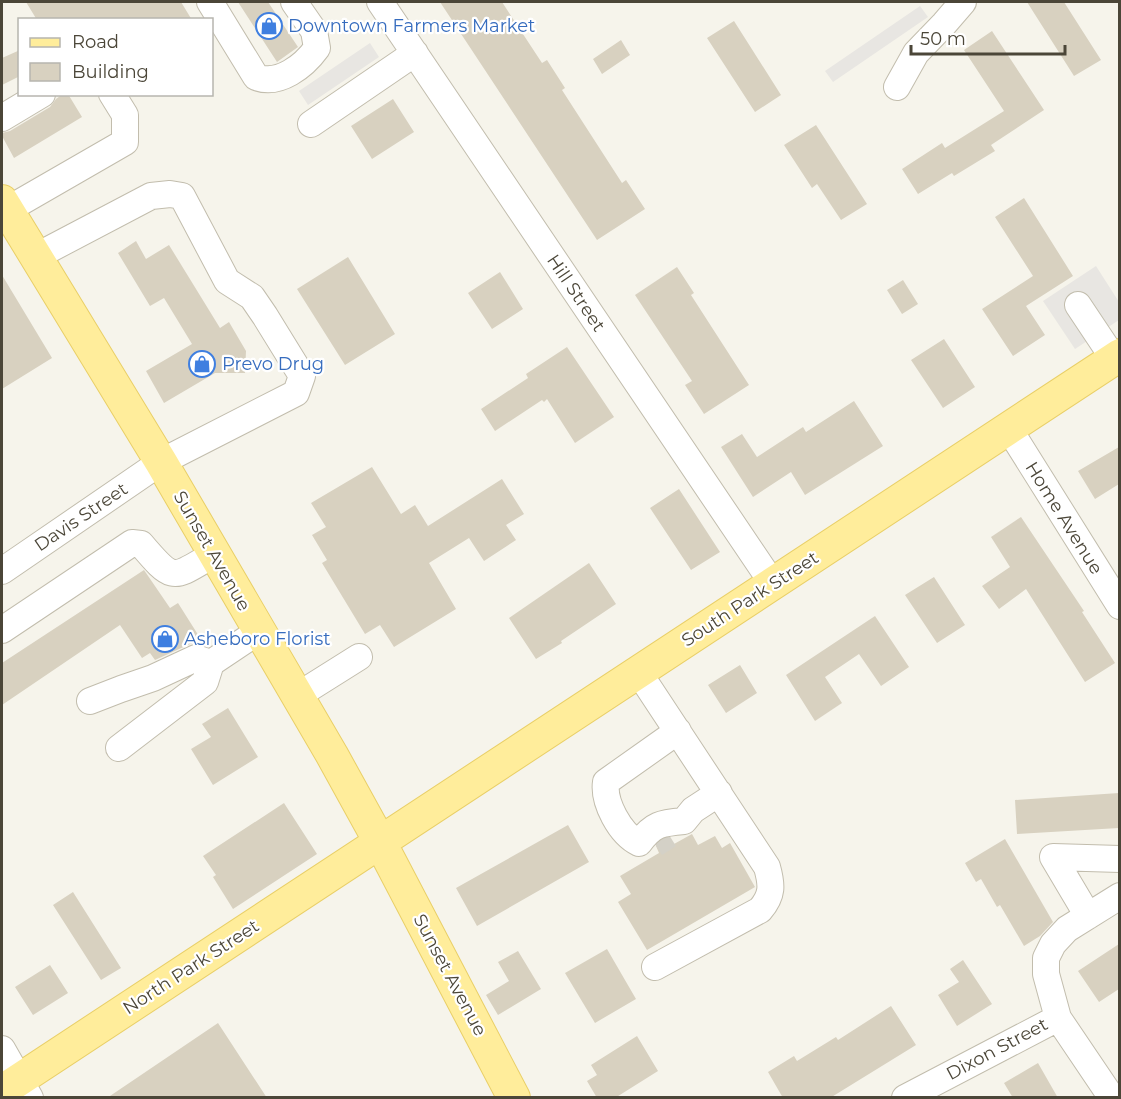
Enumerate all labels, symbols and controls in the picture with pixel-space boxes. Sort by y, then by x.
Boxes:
shop icon: Downtown Farmers Market [254,11,284,41]
place label: Downtown Farmers Market [288,15,535,37]
legend [18,18,213,96]
scale bar [911,18,1066,56]
text: 50 m [920,28,966,50]
text: Road [72,31,119,53]
text: Building [72,61,149,83]
street label: Hill Street [542,250,610,336]
shop icon: Prevo Drug [187,349,217,379]
place label: Prevo Drug [222,353,324,375]
street label: Home Avenue [1021,458,1107,578]
street label: Davis Street [30,478,132,556]
street label: Sunset Avenue [169,487,255,615]
street label: South Park Street [677,547,823,651]
shop icon: Asheboro Florist [150,624,180,654]
place label: Asheboro Florist [184,628,331,650]
street label: Sunset Avenue [409,910,491,1040]
street label: North Park Street [119,915,263,1019]
street label: Dixon Street [943,1013,1051,1085]

